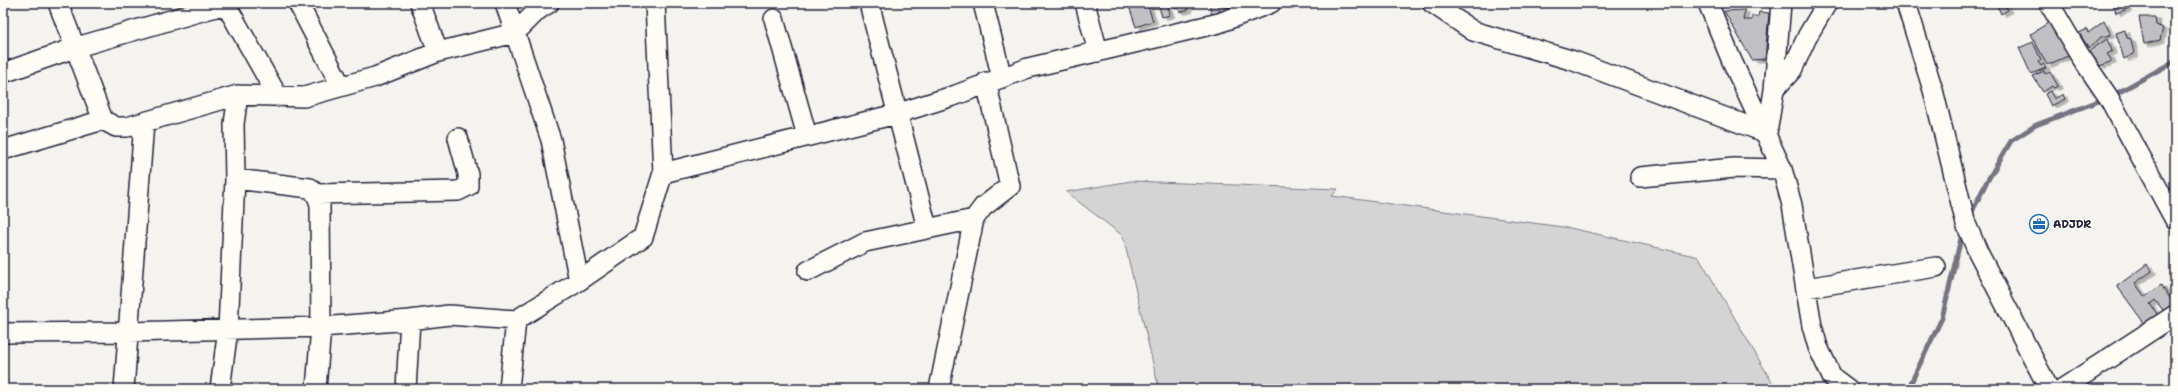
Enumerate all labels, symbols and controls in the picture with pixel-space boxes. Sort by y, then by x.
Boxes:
office icon: ADJDR [2028,213,2050,235]
place label: ADJDR [2053,217,2091,232]

